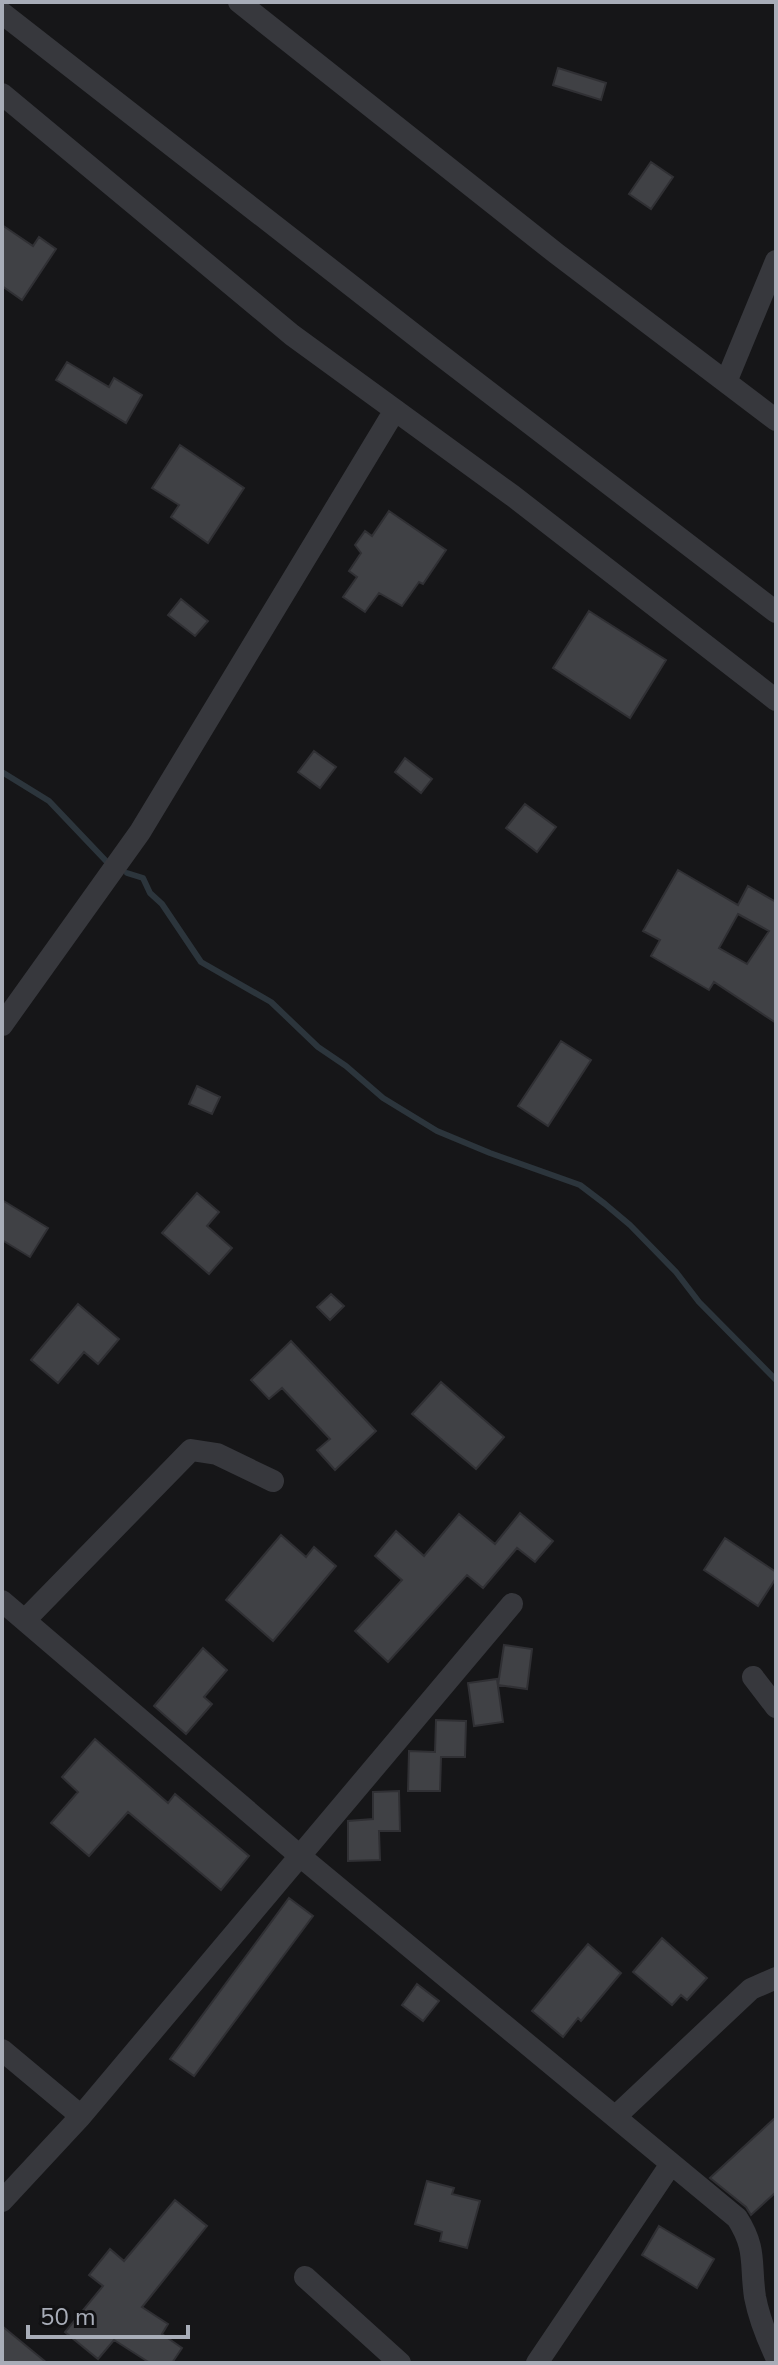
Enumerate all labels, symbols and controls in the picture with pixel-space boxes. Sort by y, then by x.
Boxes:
scale bar [28,2289,188,2339]
text: 50 m [40,2301,96,2333]

